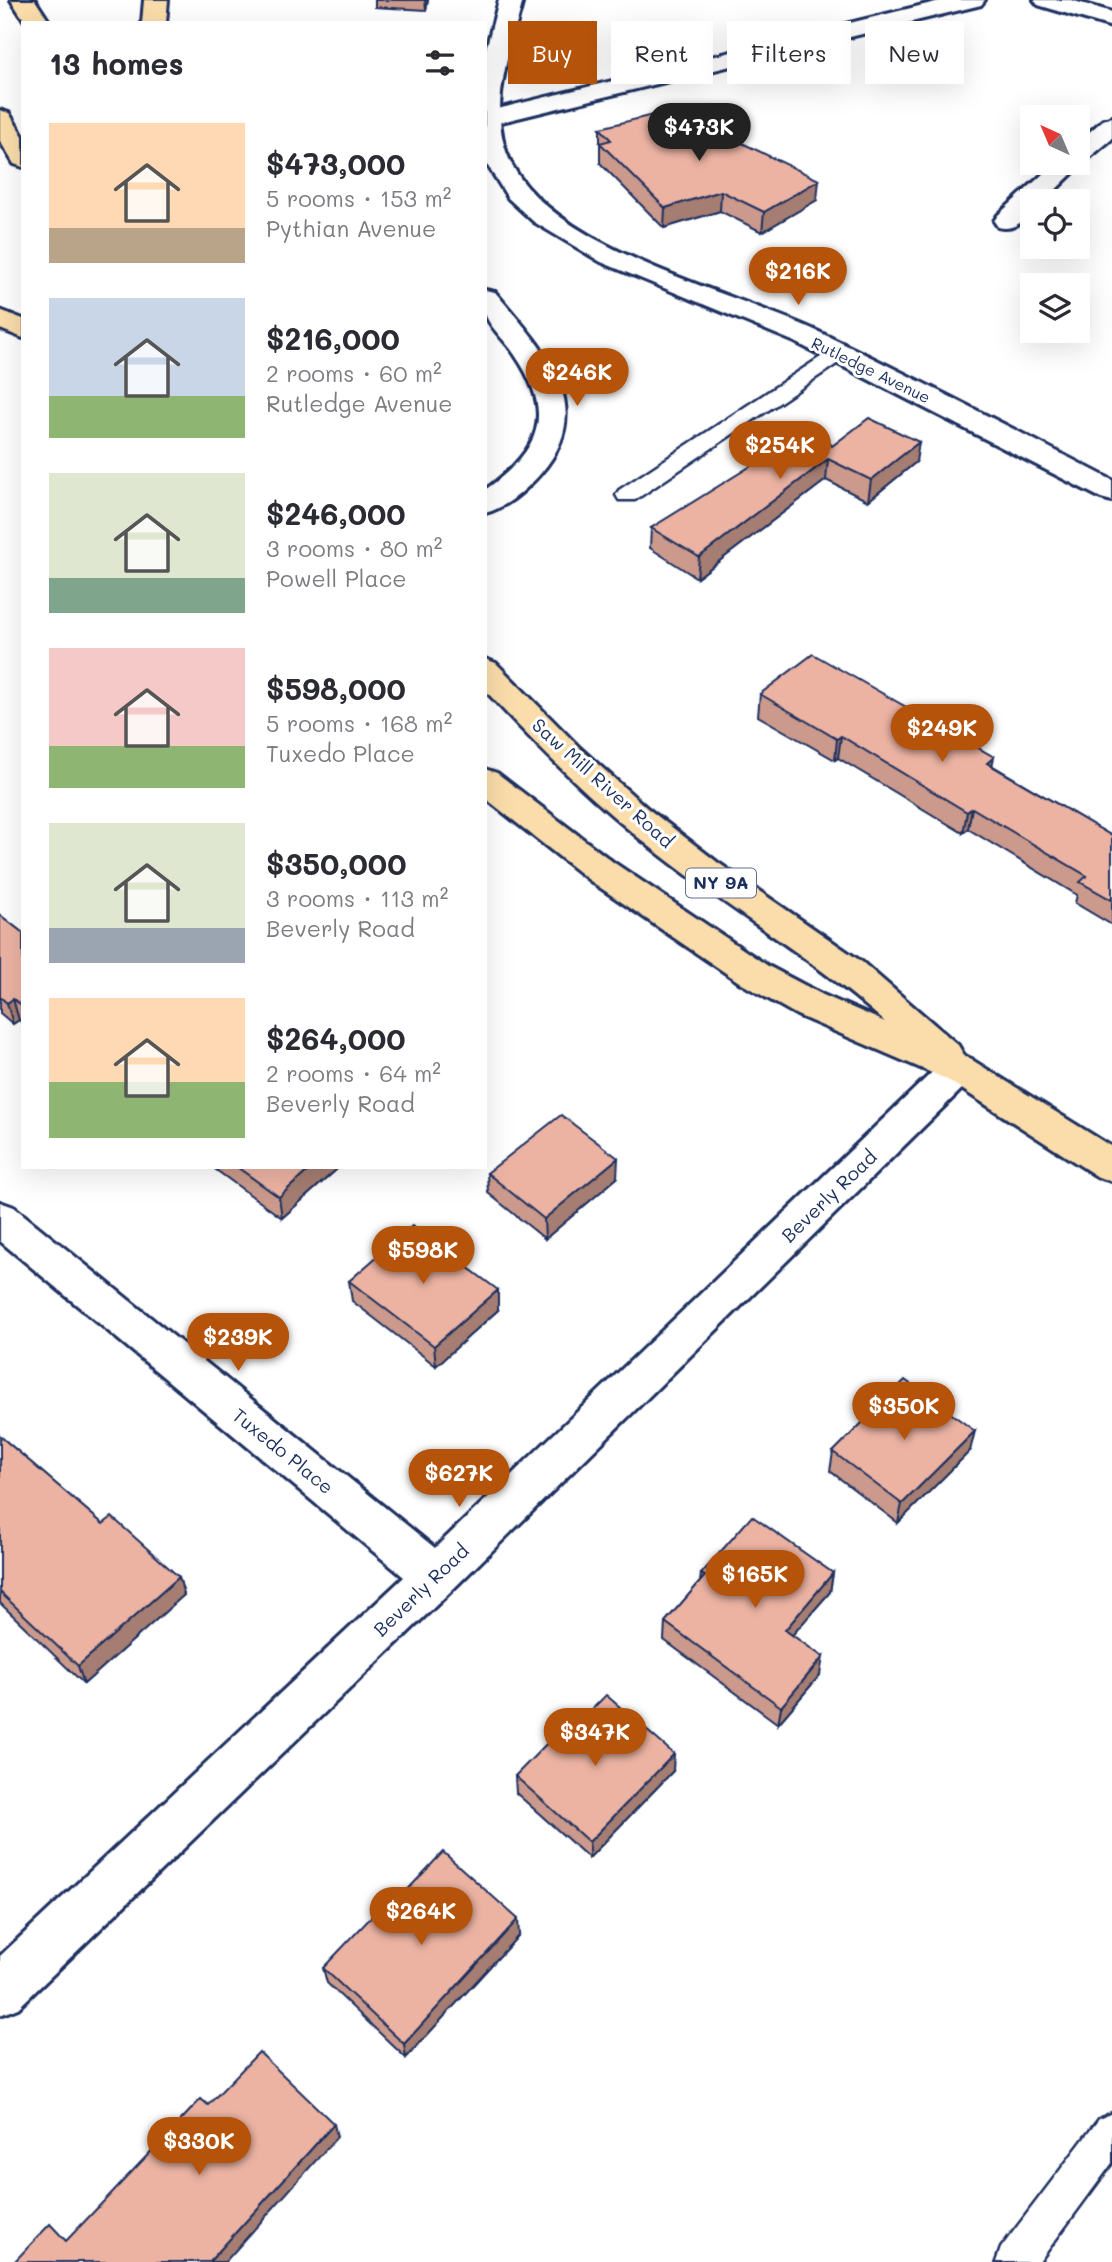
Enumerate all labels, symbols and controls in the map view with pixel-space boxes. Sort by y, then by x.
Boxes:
chip: Buy [508,21,597,84]
chip: Rent [611,21,713,84]
chip: Filters [727,21,851,84]
chip: New [865,21,964,84]
text: 13 homes [49,43,184,83]
icon: filters [421,44,459,82]
pin: $473K [650,104,748,163]
north arrow [1020,105,1090,175]
map controls [1020,105,1090,343]
text: $473K [664,111,734,141]
text: $473,000 [266,143,405,183]
icon: home [105,151,189,235]
text: 5 rooms · 153 m² [266,183,451,213]
button: locate [1020,189,1090,259]
text: Pythian Avenue [266,213,436,243]
pin: $216K [749,247,847,307]
text: $216K [765,255,831,285]
button: layers [1020,273,1090,343]
text: $216,000 [266,318,400,358]
icon: home [105,326,189,410]
street label: Rutledge Avenue [808,332,934,407]
pin: $246K [528,348,626,408]
text: $246K [542,356,612,386]
text: 2 rooms · 60 m² [266,358,442,388]
text: Rutledge Avenue [266,388,453,418]
pin: $254K [731,421,829,481]
text: $254K [745,429,815,459]
text: $246,000 [266,493,406,533]
icon: home [105,501,189,585]
text: 3 rooms · 80 m² [266,533,442,563]
text: Powell Place [266,563,407,593]
text: $598,000 [266,668,406,708]
icon: home [105,676,189,760]
pin: $249K [893,704,991,764]
text: 5 rooms · 168 m² [266,708,452,738]
street label: Saw Mill River Road [527,712,680,853]
text: $249K [907,712,977,742]
text: Tuxedo Place [266,738,415,768]
text: $350,000 [266,843,406,883]
icon: home [105,851,189,935]
road number: NY 9A [686,868,756,898]
text: 3 rooms · 113 m² [266,883,448,913]
text: Beverly Road [266,913,415,943]
text: $264,000 [266,1018,406,1058]
icon: home [105,1026,189,1110]
text: 2 rooms · 64 m² [266,1058,441,1088]
text: Beverly Road [266,1088,415,1118]
street label: Beverly Road [776,1144,882,1247]
pin: $598K [374,1226,472,1286]
text: $598K [388,1234,458,1264]
pin: $239K [189,1314,287,1373]
text: $239K [203,1321,273,1351]
pin: $350K [855,1382,953,1442]
text: $350K [868,1390,940,1420]
street label: Tuxedo Place [228,1402,339,1499]
pin: $627K [410,1450,508,1509]
text: $627K [425,1457,493,1487]
street label: Beverly Road [368,1538,474,1641]
pin: $165K [706,1550,804,1610]
text: $165K [722,1558,788,1588]
pin: $347K [546,1708,644,1768]
text: $347K [560,1716,630,1746]
pin: $264K [372,1888,470,1947]
text: $264K [386,1895,456,1925]
pin: $330K [150,2118,248,2177]
text: $330K [163,2125,235,2155]

